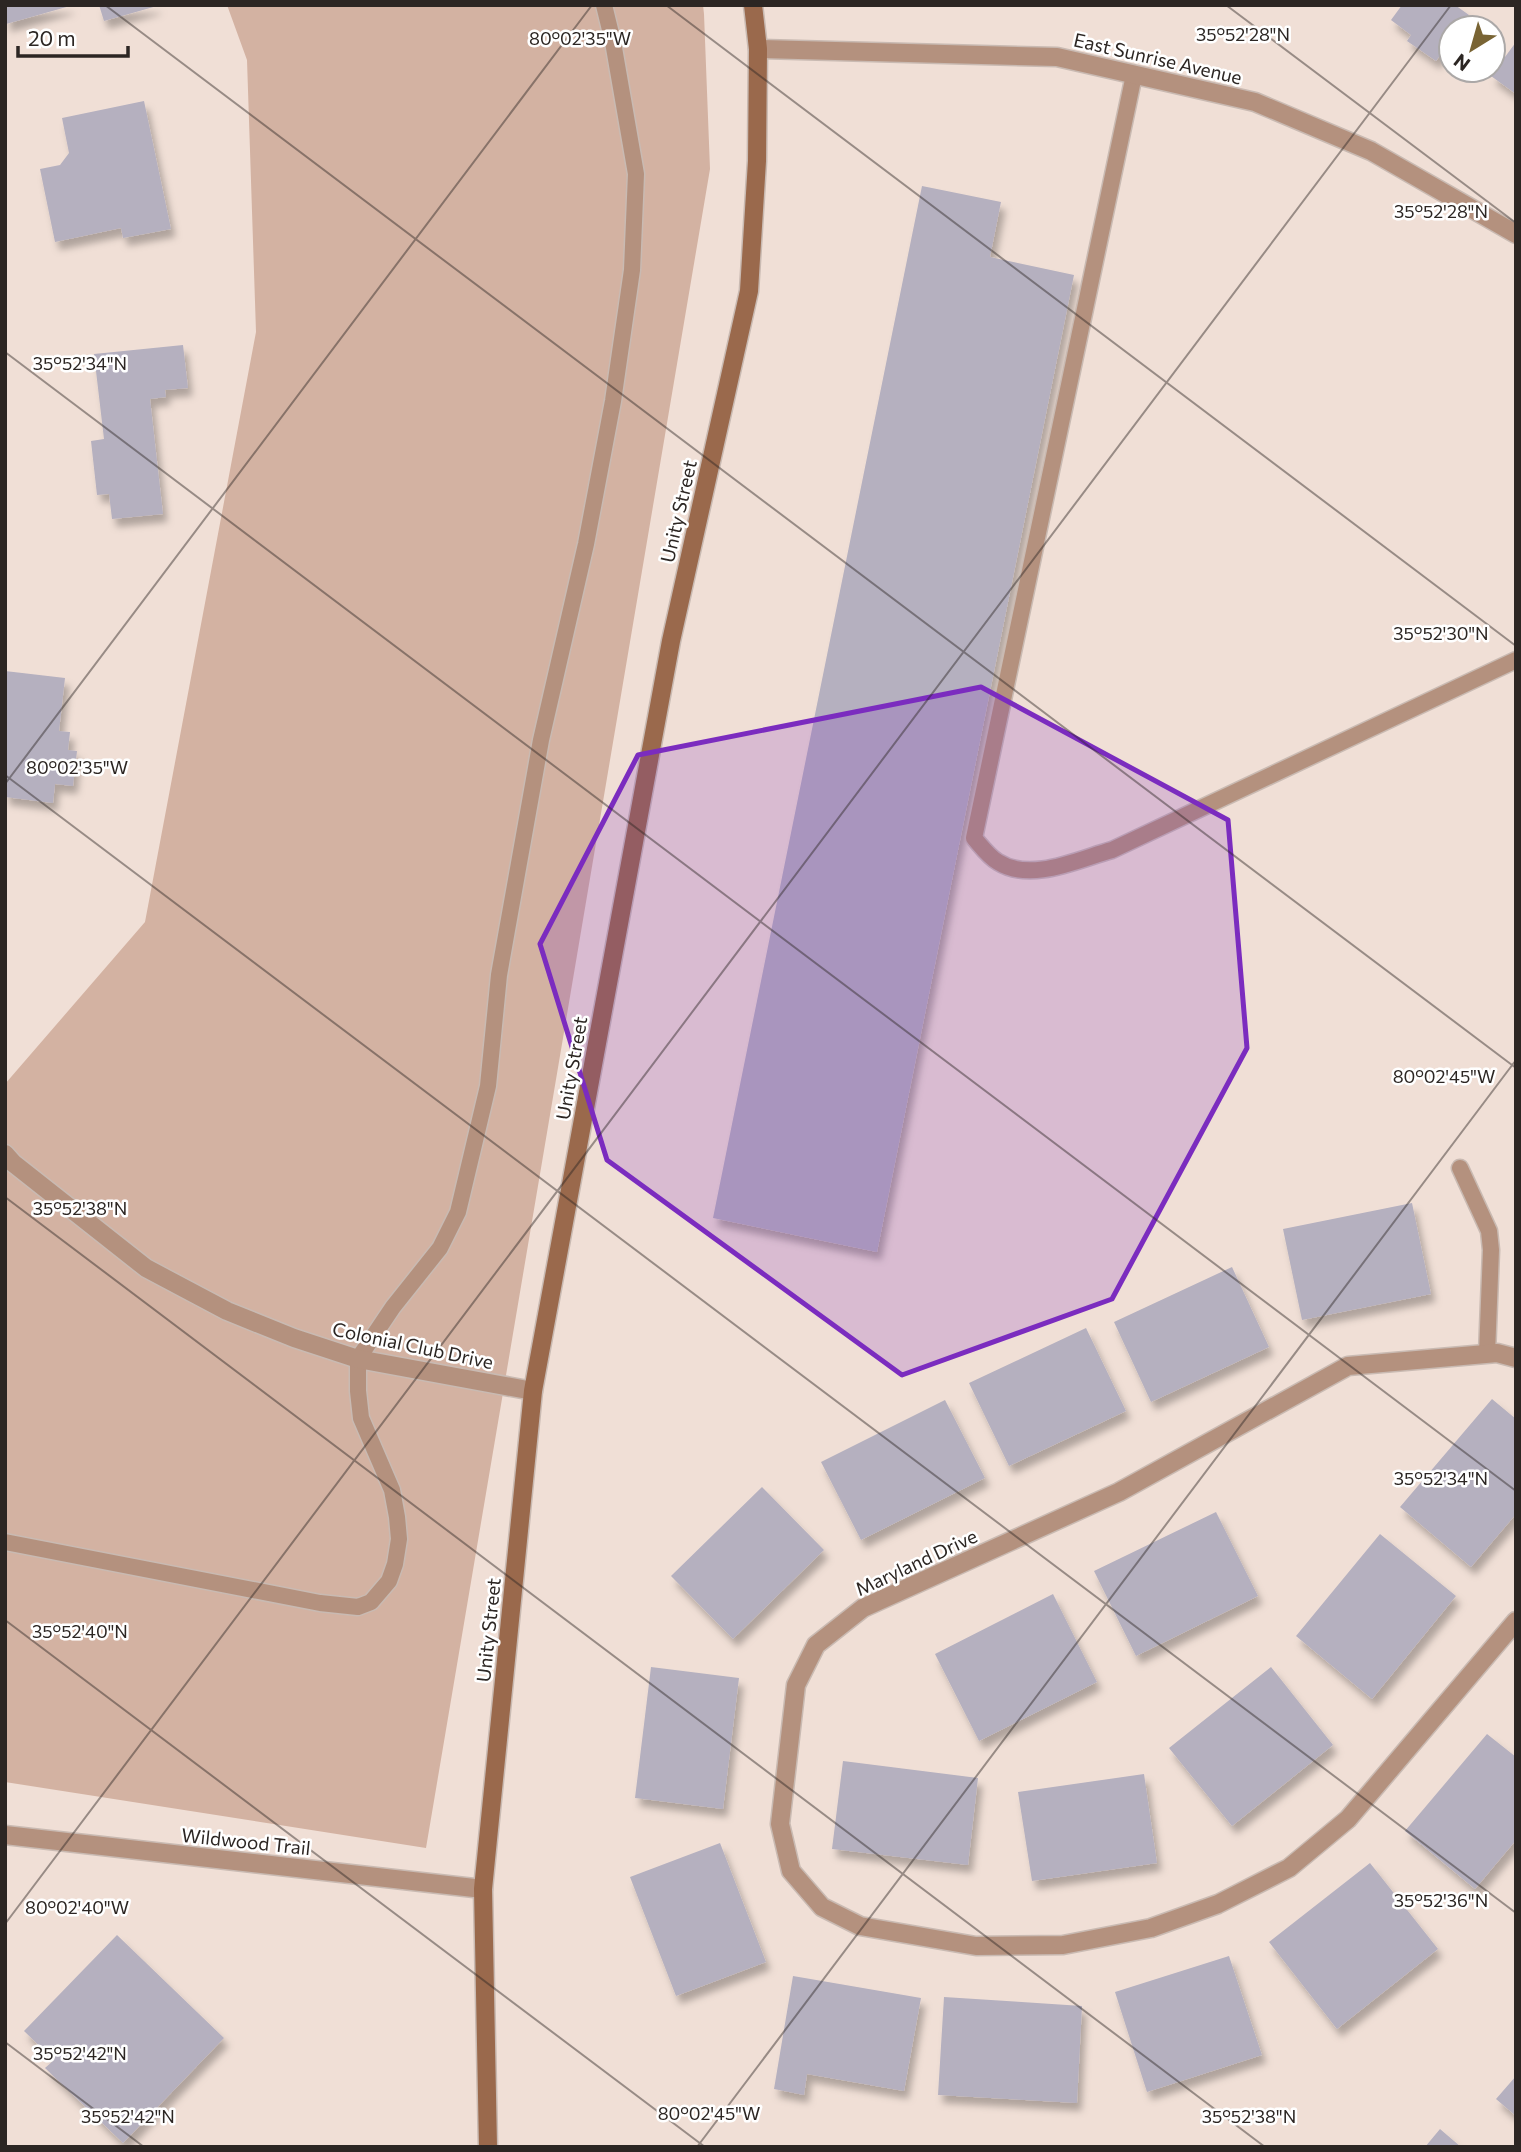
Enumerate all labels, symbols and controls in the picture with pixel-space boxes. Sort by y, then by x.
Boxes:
scale bar [18,14,128,58]
north arrow [1437,14,1507,84]
text: 35°52'28"N [1196,23,1290,45]
text: 20 m [28,25,76,50]
text: 80°02'35"W [529,27,631,49]
street label: East Sunrise Avenue [1072,27,1244,89]
text: N [1449,49,1474,76]
text: 35°52'28"N [1394,200,1488,222]
text: 35°52'34"N [33,352,127,374]
street label: Unity Street [655,457,701,565]
text: 35°52'30"N [1393,622,1489,644]
text: 80°02'35"W [26,756,128,778]
street label: Unity Street [551,1014,591,1122]
text: 80°02'45"W [1393,1065,1495,1087]
text: 35°52'38"N [33,1197,127,1219]
street label: Colonial Club Drive [330,1317,496,1373]
text: 35°52'34"N [1394,1467,1488,1489]
street label: Maryland Drive [852,1524,980,1600]
street label: Unity Street [471,1577,505,1683]
text: 35°52'40"N [32,1620,128,1642]
street label: Wildwood Trail [180,1823,312,1859]
text: 35°52'36"N [1394,1889,1488,1911]
text: 80°02'40"W [25,1896,129,1918]
text: 35°52'42"N [33,2042,127,2064]
text: 80°02'45"W [658,2102,760,2124]
text: 35°52'42"N [81,2105,175,2127]
text: 35°52'38"N [1202,2105,1296,2127]

